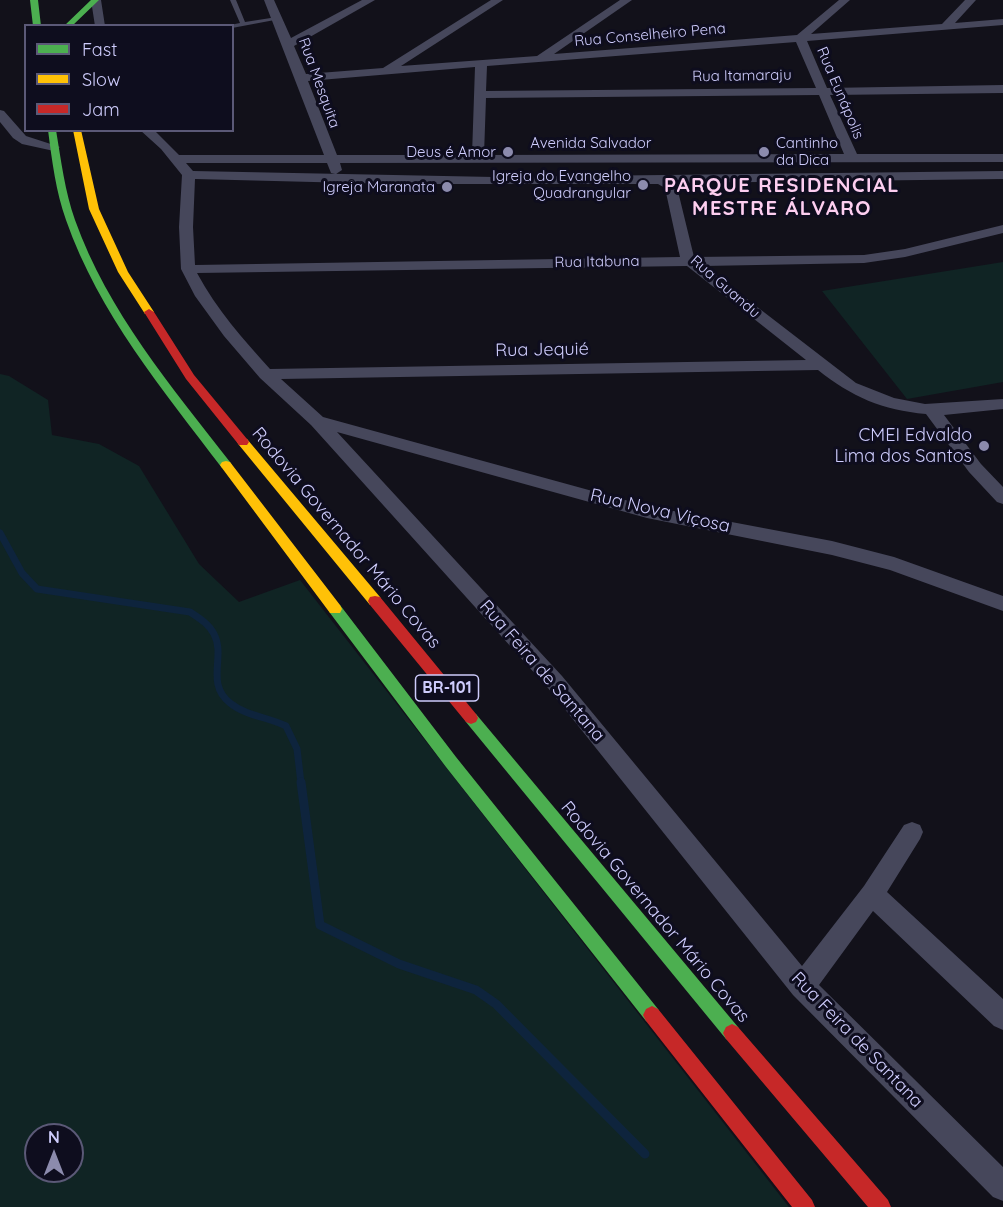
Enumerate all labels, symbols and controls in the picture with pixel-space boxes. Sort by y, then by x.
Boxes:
street label: Rua Conselheiro Pena [574,19,726,51]
legend [24,24,234,132]
street label: Rua Mesquita [294,36,344,130]
text: Fast [82,38,117,61]
street label: Rua Eunápolis [813,44,867,142]
street label: Rua Itamaraju [692,66,792,86]
text: Slow [82,68,120,91]
text: Jam [82,98,120,121]
street label: Avenida Salvador [530,134,652,152]
place label: Cantinho da Dica [776,134,838,169]
place label: Deus é Amor [406,143,496,161]
marker: Deus é Amor [501,145,515,159]
marker: Cantinho da Dica [757,145,771,159]
place label: Igreja do Evangelho Quadrangular [492,167,631,202]
district label: PARQUE RESIDENCIAL MESTRE ÁLVARO [664,174,900,221]
place label: Igreja Maranata [323,178,435,196]
marker: Igreja do Evangelho Quadrangular [636,178,650,192]
marker: Igreja Maranata [440,180,454,194]
street label: Rua Itabuna [554,252,640,272]
street label: Rua Guandu [687,252,763,322]
street label: Rua Jequié [495,338,589,362]
street label: Rodovia Governador Mário Covas [247,423,445,653]
place label: CMEI Edvaldo Lima dos Santos [834,425,972,468]
marker: CMEI Edvaldo Lima dos Santos [977,439,991,453]
street label: Rua Nova Viçosa [588,484,732,538]
street label: Rua Feira de Santana [475,596,609,746]
road number: BR-101 [416,675,478,701]
street label: Rodovia Governador Mário Covas [556,797,754,1027]
street label: Rua Feira de Santana [787,968,927,1112]
north arrow [24,1123,84,1183]
text: N [48,1127,60,1147]

